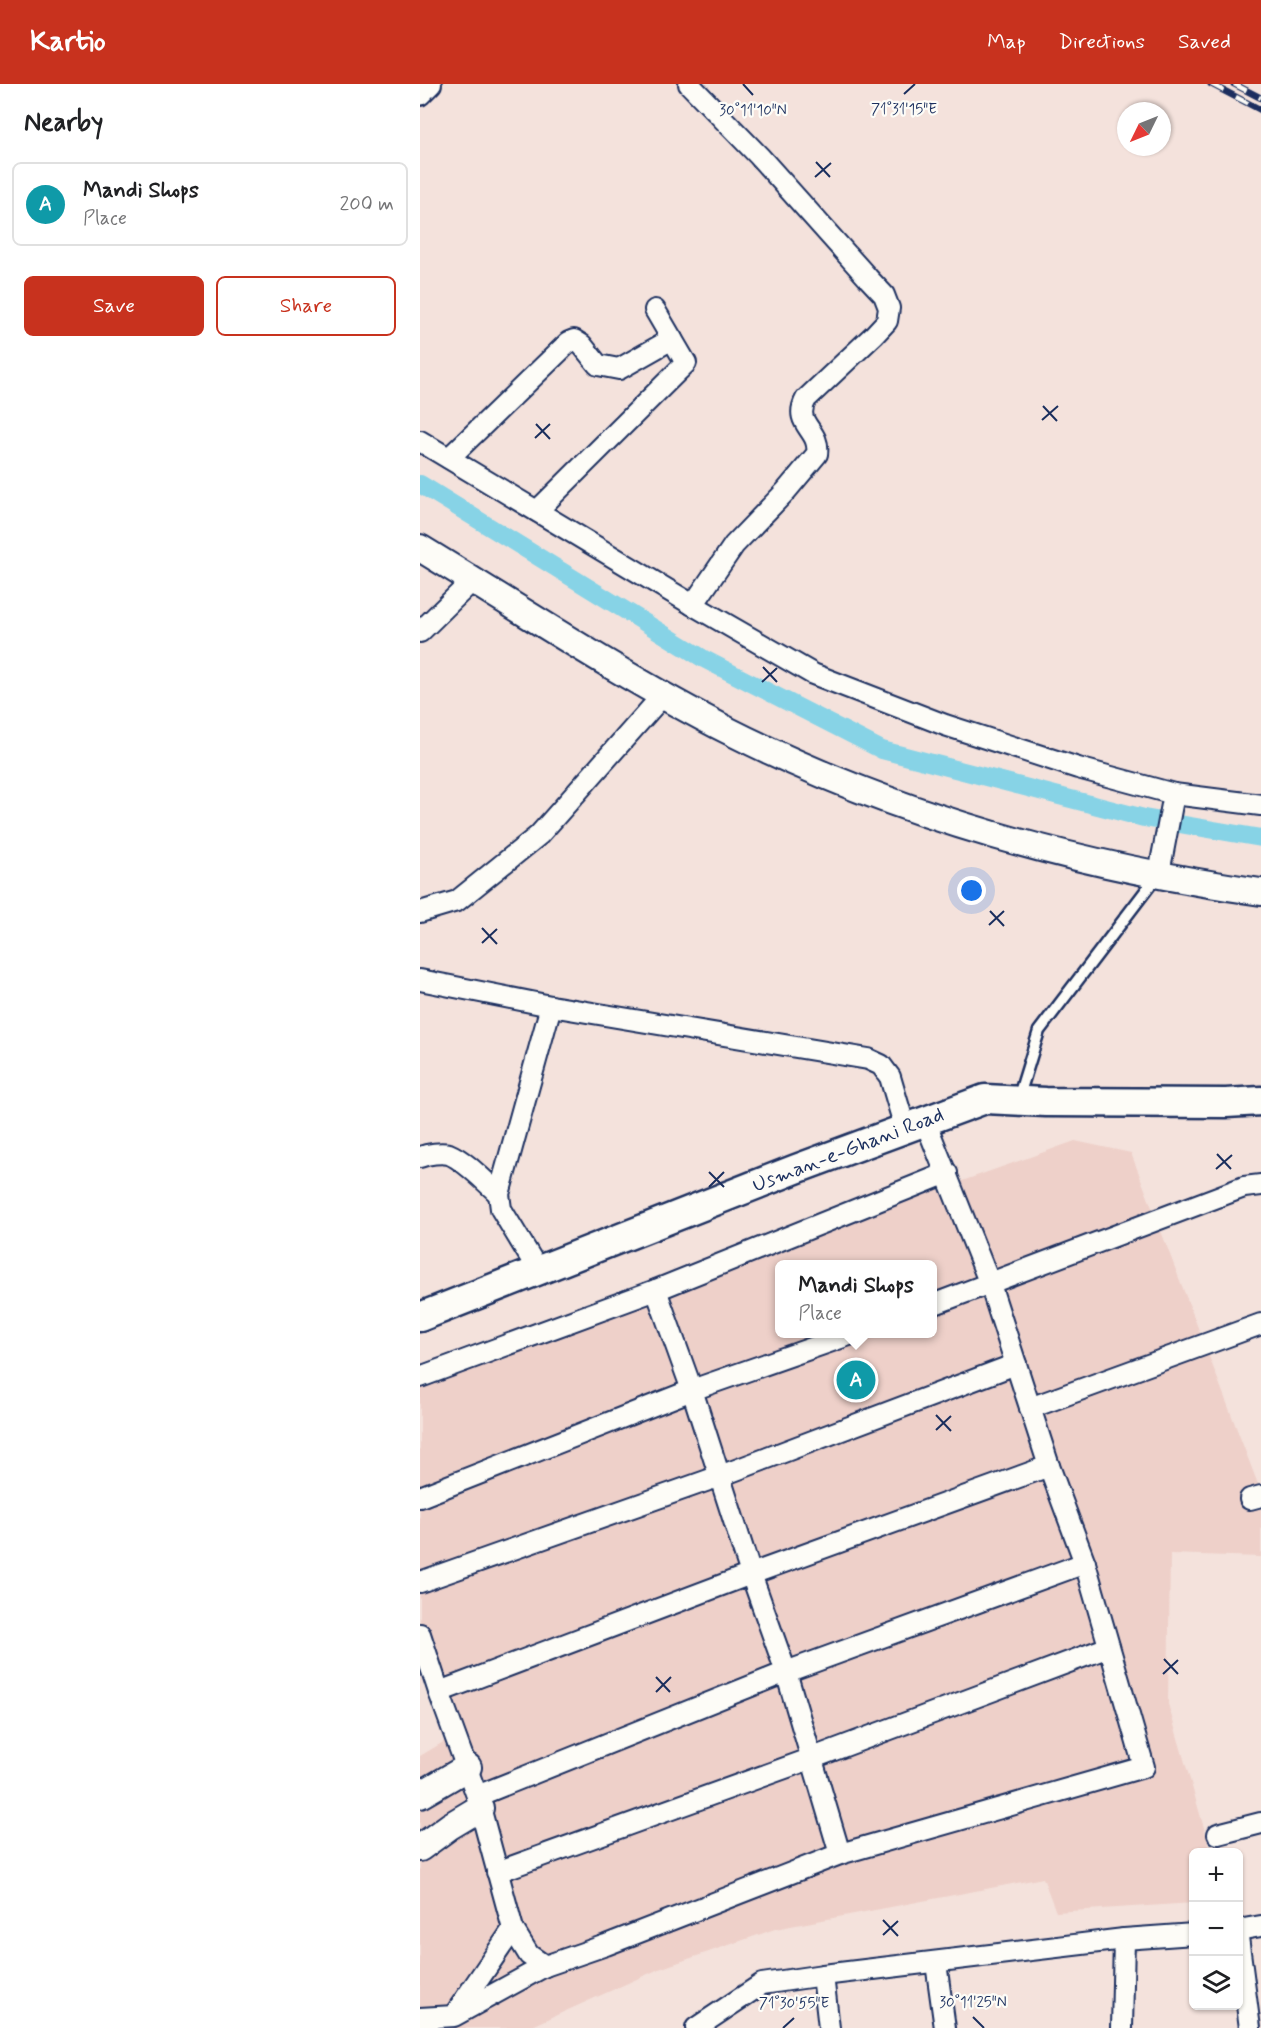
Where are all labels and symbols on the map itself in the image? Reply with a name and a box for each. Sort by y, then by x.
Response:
text: 71°31'15"E [871,100,937,120]
text: 30°11'10"N [719,101,787,121]
north arrow [1117,102,1171,156]
your location [957,876,986,905]
street label: Usman-e-Ghani Road [748,1101,948,1199]
pin: A [836,1358,876,1402]
text: 30°11'25"N [939,1993,1007,2013]
text: 71°30'55"E [759,1994,829,2014]

